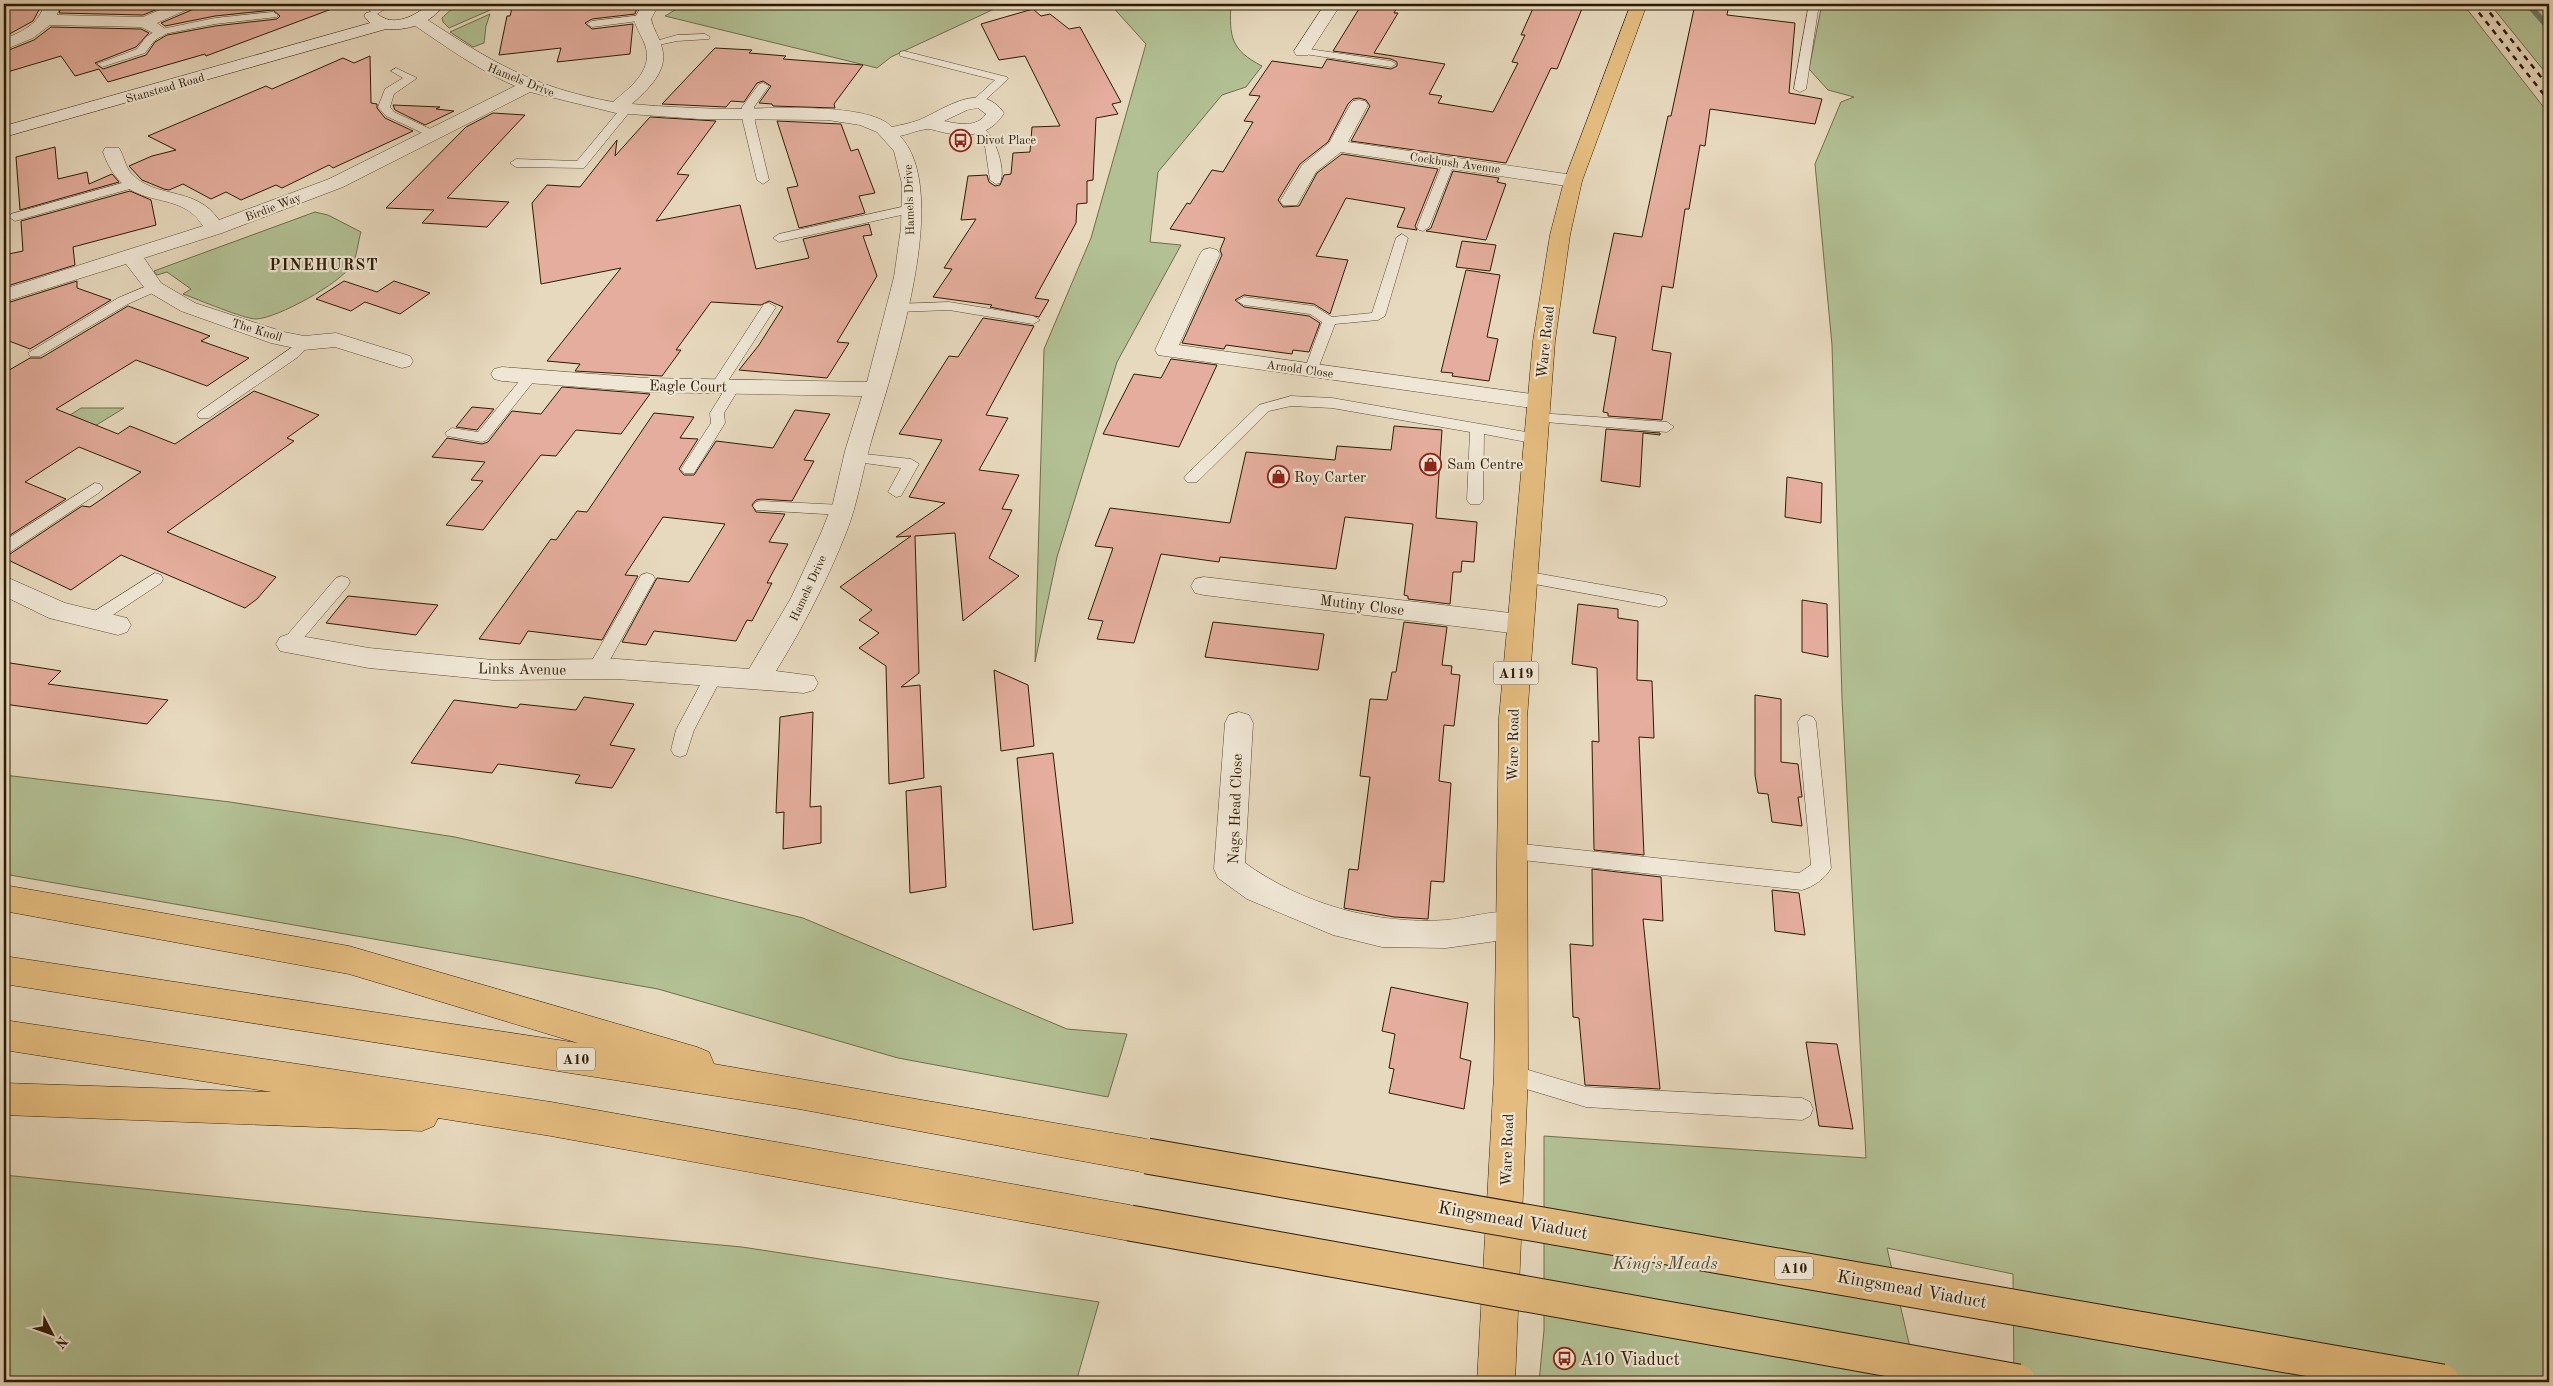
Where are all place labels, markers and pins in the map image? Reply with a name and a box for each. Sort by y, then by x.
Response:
bus stop icon: Divot Place [948,128,972,152]
place label: Divot Place [976,135,1036,147]
shop icon: Sam Centre [1419,452,1443,476]
place label: Sam Centre [1447,458,1523,473]
shop icon: Roy Carter [1266,465,1290,489]
place label: Roy Carter [1294,471,1366,486]
bus stop icon: A10 Viaduct [1552,1347,1576,1371]
place label: A10 Viaduct [1580,1351,1680,1369]

